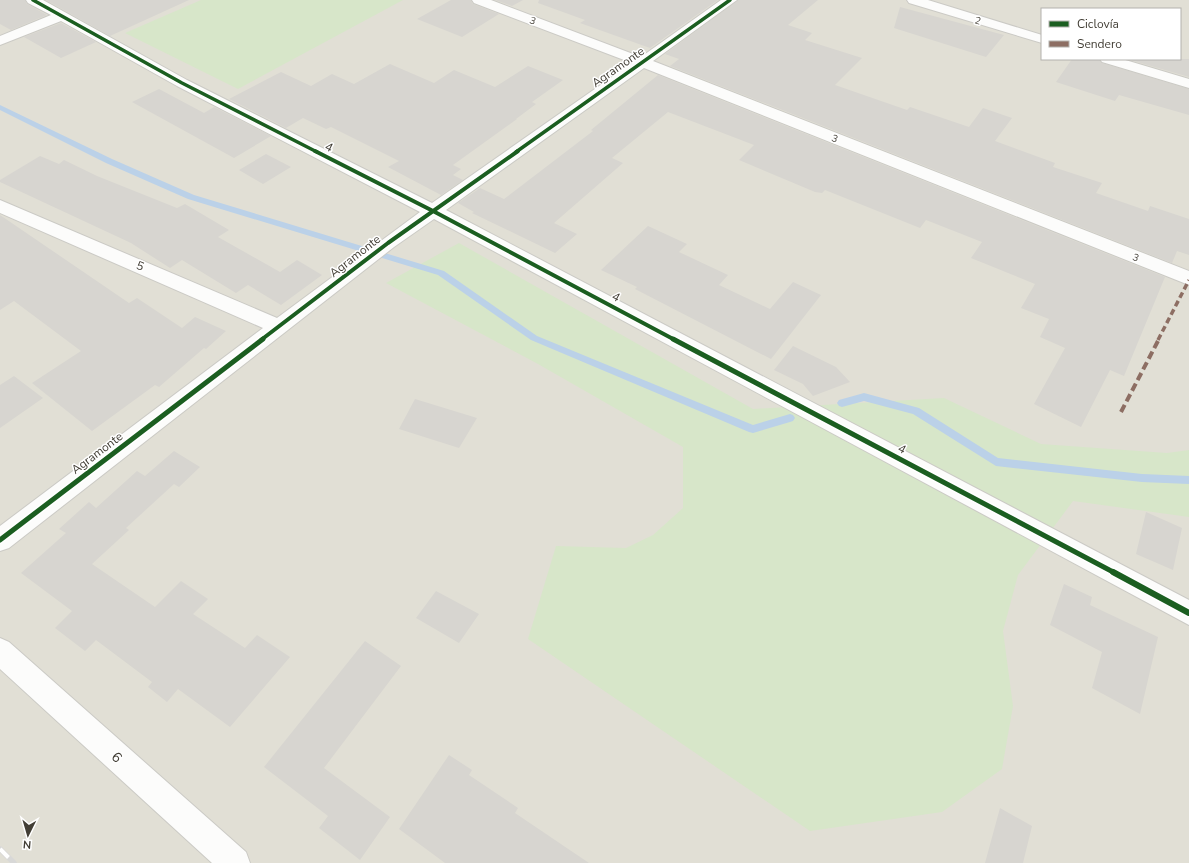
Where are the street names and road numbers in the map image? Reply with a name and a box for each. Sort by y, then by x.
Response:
street label: 3 [527,13,538,29]
street label: 2 [973,13,983,29]
street label: Agramonte [589,43,647,91]
street label: 3 [829,131,840,147]
street label: 4 [322,138,336,156]
street label: Agramonte [326,231,384,281]
street label: 3 [1130,250,1141,266]
street label: 5 [134,257,146,275]
street label: 4 [609,288,623,306]
street label: Agramonte [68,428,126,478]
street label: 4 [895,440,909,458]
street label: 6 [107,747,126,767]

